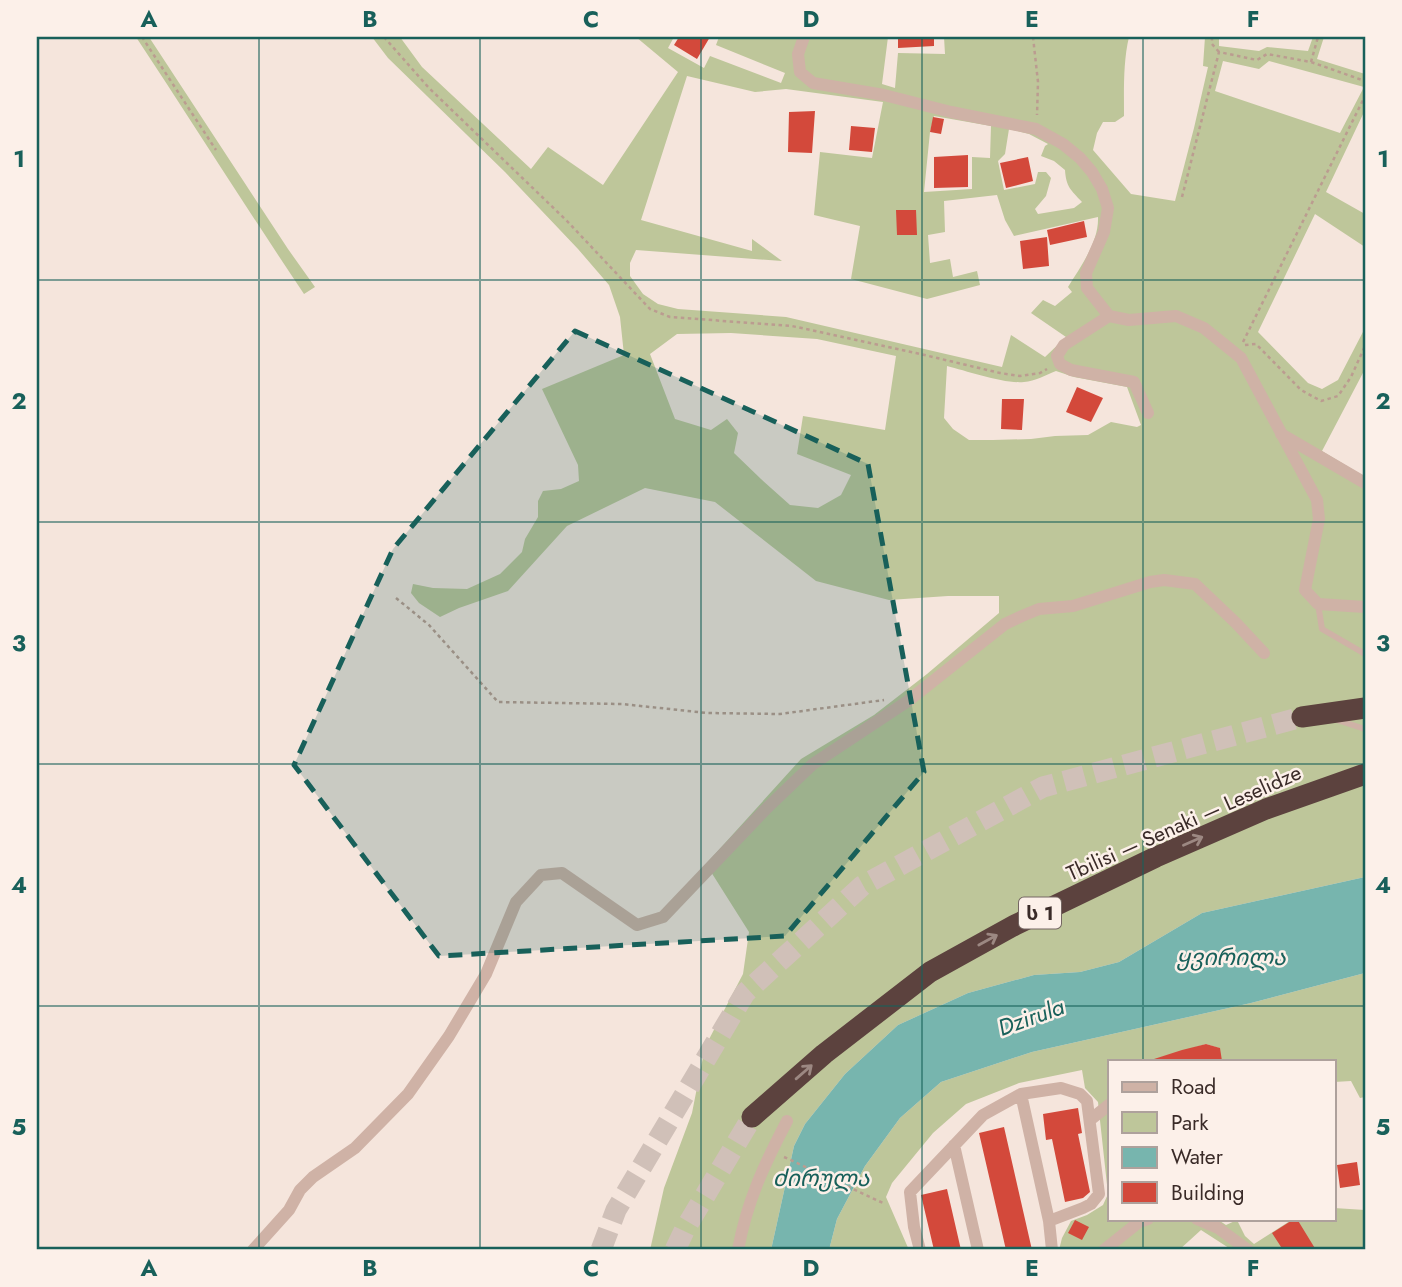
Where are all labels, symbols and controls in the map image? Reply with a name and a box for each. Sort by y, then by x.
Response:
text: A [140,2,158,36]
text: B [362,2,378,36]
text: C [583,2,599,36]
text: D [803,2,820,36]
text: E [1025,2,1039,36]
text: F [1247,2,1259,36]
text: 1 [13,142,25,176]
text: 1 [1377,142,1389,176]
text: 2 [11,384,27,418]
text: 2 [1375,384,1391,418]
text: 3 [12,626,26,660]
text: 3 [1376,626,1390,660]
street label: Tbilisi — Senaki — Leselidze [1062,758,1306,888]
one-way arrow [1181,834,1203,847]
text: 4 [11,868,27,902]
text: 4 [1375,868,1391,902]
road number: ს 1 [1019,897,1061,928]
one-way arrow [977,933,998,946]
water label: ყვირილა [1176,940,1286,974]
water label: Dzirula [993,989,1069,1045]
legend [1108,1060,1336,1220]
one-way arrow [794,1064,812,1080]
text: Road [1171,1072,1216,1102]
text: Park [1171,1108,1209,1138]
text: 5 [12,1110,26,1144]
text: 5 [1376,1110,1390,1144]
text: Water [1171,1142,1224,1172]
water label: ძირულა [773,1161,870,1195]
text: Building [1171,1178,1244,1208]
text: A [140,1251,158,1285]
text: B [362,1251,378,1285]
text: C [583,1251,599,1285]
text: D [803,1251,820,1285]
text: E [1025,1251,1039,1285]
text: F [1247,1251,1259,1285]

